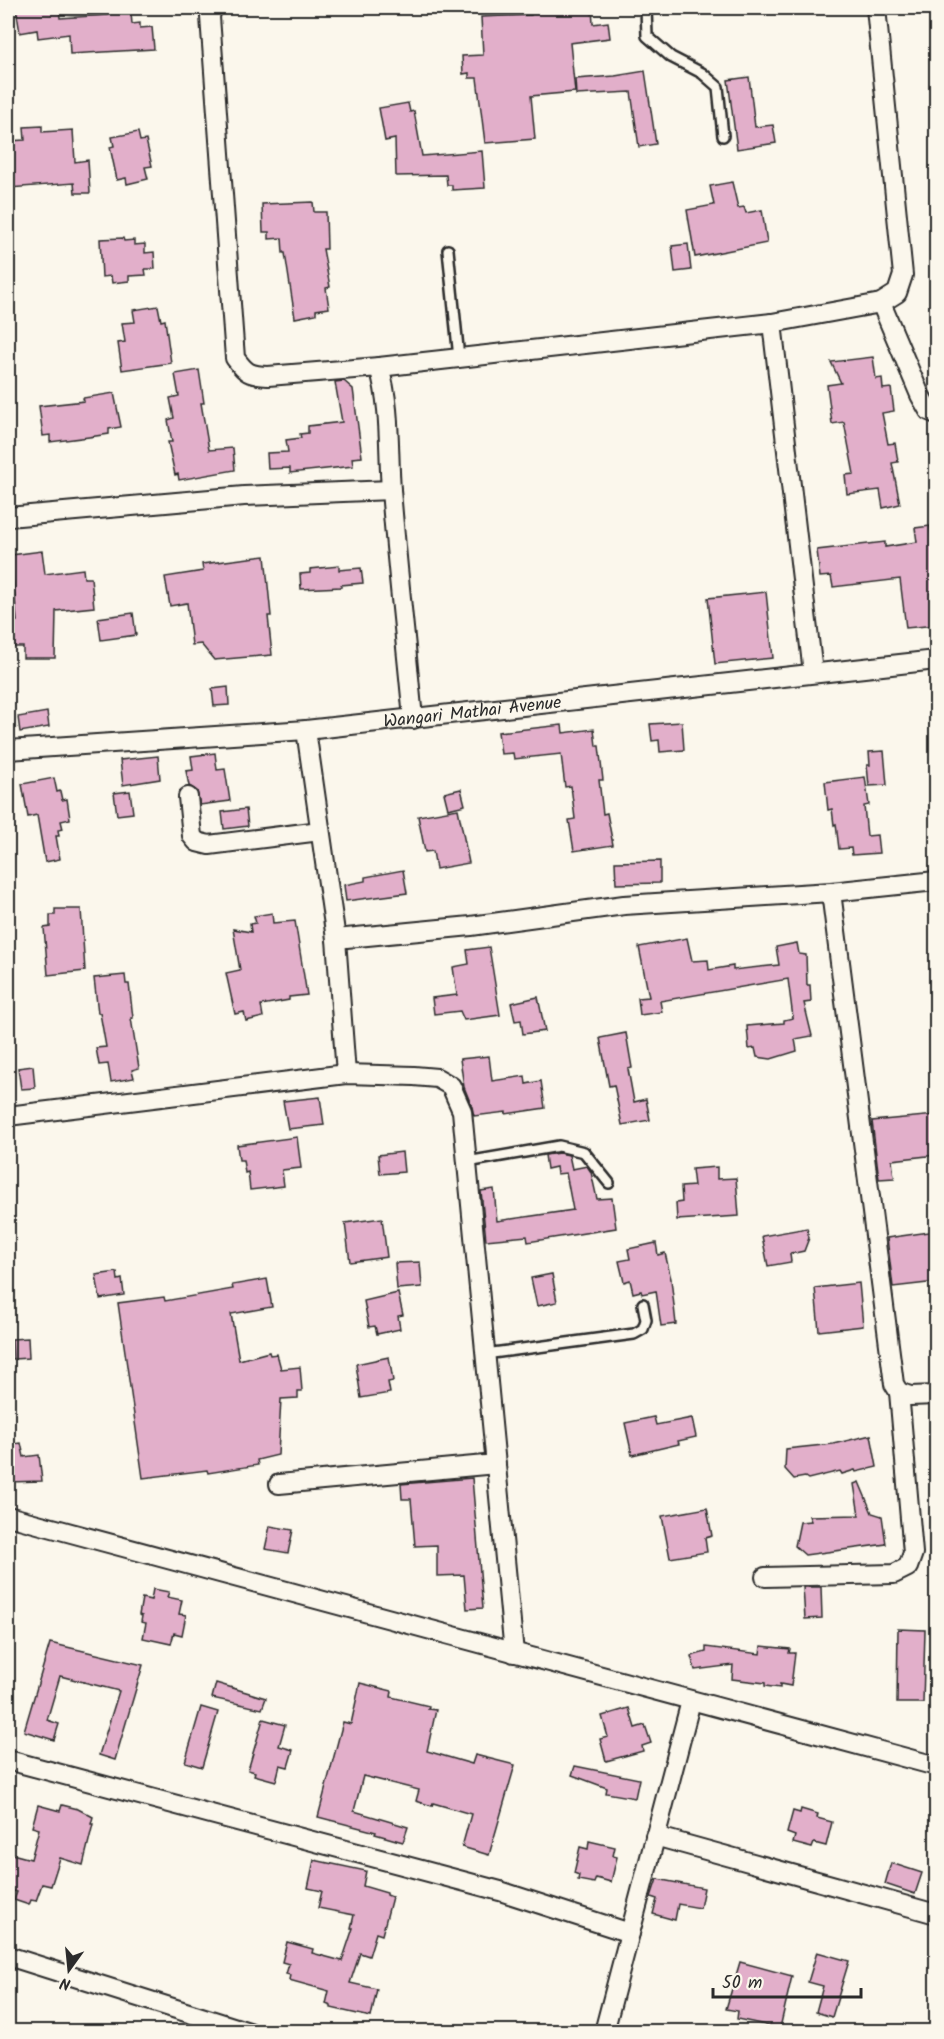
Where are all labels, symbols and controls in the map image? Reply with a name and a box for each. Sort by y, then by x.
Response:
street label: Wangari Mathai Avenue [382,689,563,737]
north arrow [39,1940,99,2000]
scale bar [713,1961,862,1999]
text: 50 m [722,1969,762,1998]
text: N [57,1970,74,1996]

